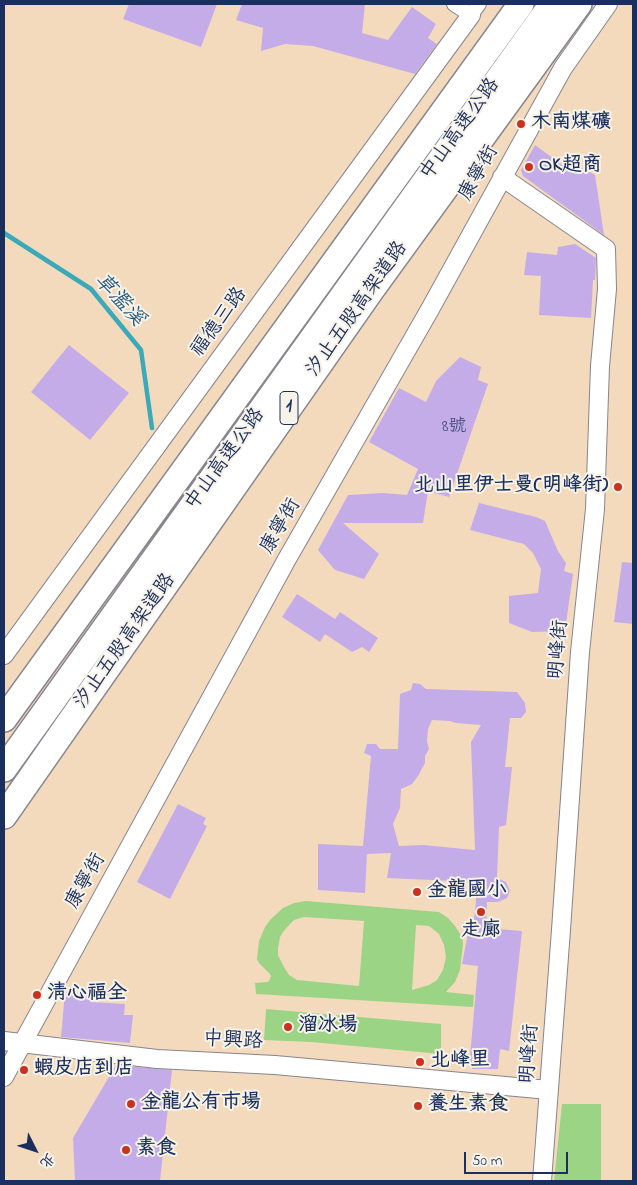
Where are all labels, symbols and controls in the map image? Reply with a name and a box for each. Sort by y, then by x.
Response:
street label: 中山高速公路 [416,74,506,186]
place label: 木南煤礦 [531,112,611,136]
marker: 木南煤礦 [515,118,527,130]
street label: 康寧街 [455,142,505,206]
place label: OK超商 [539,155,602,179]
marker: OK超商 [523,161,535,173]
street label: 汐止五股高架道路 [302,238,414,382]
water label: 草濫溪 [88,269,148,333]
street label: 福德三路 [187,284,253,362]
road number: 1 [280,392,298,424]
street label: 中山高速公路 [181,404,271,516]
house number: 8號 [442,417,466,439]
place label: 北山里伊士曼(明峰街) [414,475,608,499]
marker: 北山里伊士曼(明峰街) [612,481,624,493]
street label: 康寧街 [257,495,307,559]
street label: 汐止五股高架道路 [70,570,182,714]
street label: 明峰街 [545,619,575,681]
street label: 康寧街 [62,850,112,914]
place label: 金龍國小 [427,880,507,904]
marker: 金龍國小 [411,886,423,898]
marker: 走廊 [475,906,487,918]
place label: 走廊 [461,920,501,944]
place label: 清心福全 [47,983,127,1007]
marker: 清心福全 [31,989,43,1001]
place label: 溜冰場 [298,1015,358,1039]
marker: 溜冰場 [282,1021,294,1033]
street label: 明峰街 [517,1023,545,1085]
street label: 中興路 [202,1028,264,1056]
place label: 北峰里 [430,1050,490,1074]
marker: 北峰里 [414,1056,426,1068]
place label: 蝦皮店到店 [34,1058,134,1082]
marker: 蝦皮店到店 [18,1064,30,1076]
place label: 金龍公有市場 [141,1092,261,1116]
place label: 養生素食 [428,1094,508,1118]
marker: 金龍公有市場 [125,1098,137,1110]
marker: 養生素食 [412,1100,424,1112]
north arrow [10,1125,60,1175]
place label: 素食 [136,1138,176,1162]
scale bar [467,1142,571,1174]
marker: 素食 [120,1144,132,1156]
text: 北 [34,1148,59,1172]
text: 50 m [472,1150,502,1172]

